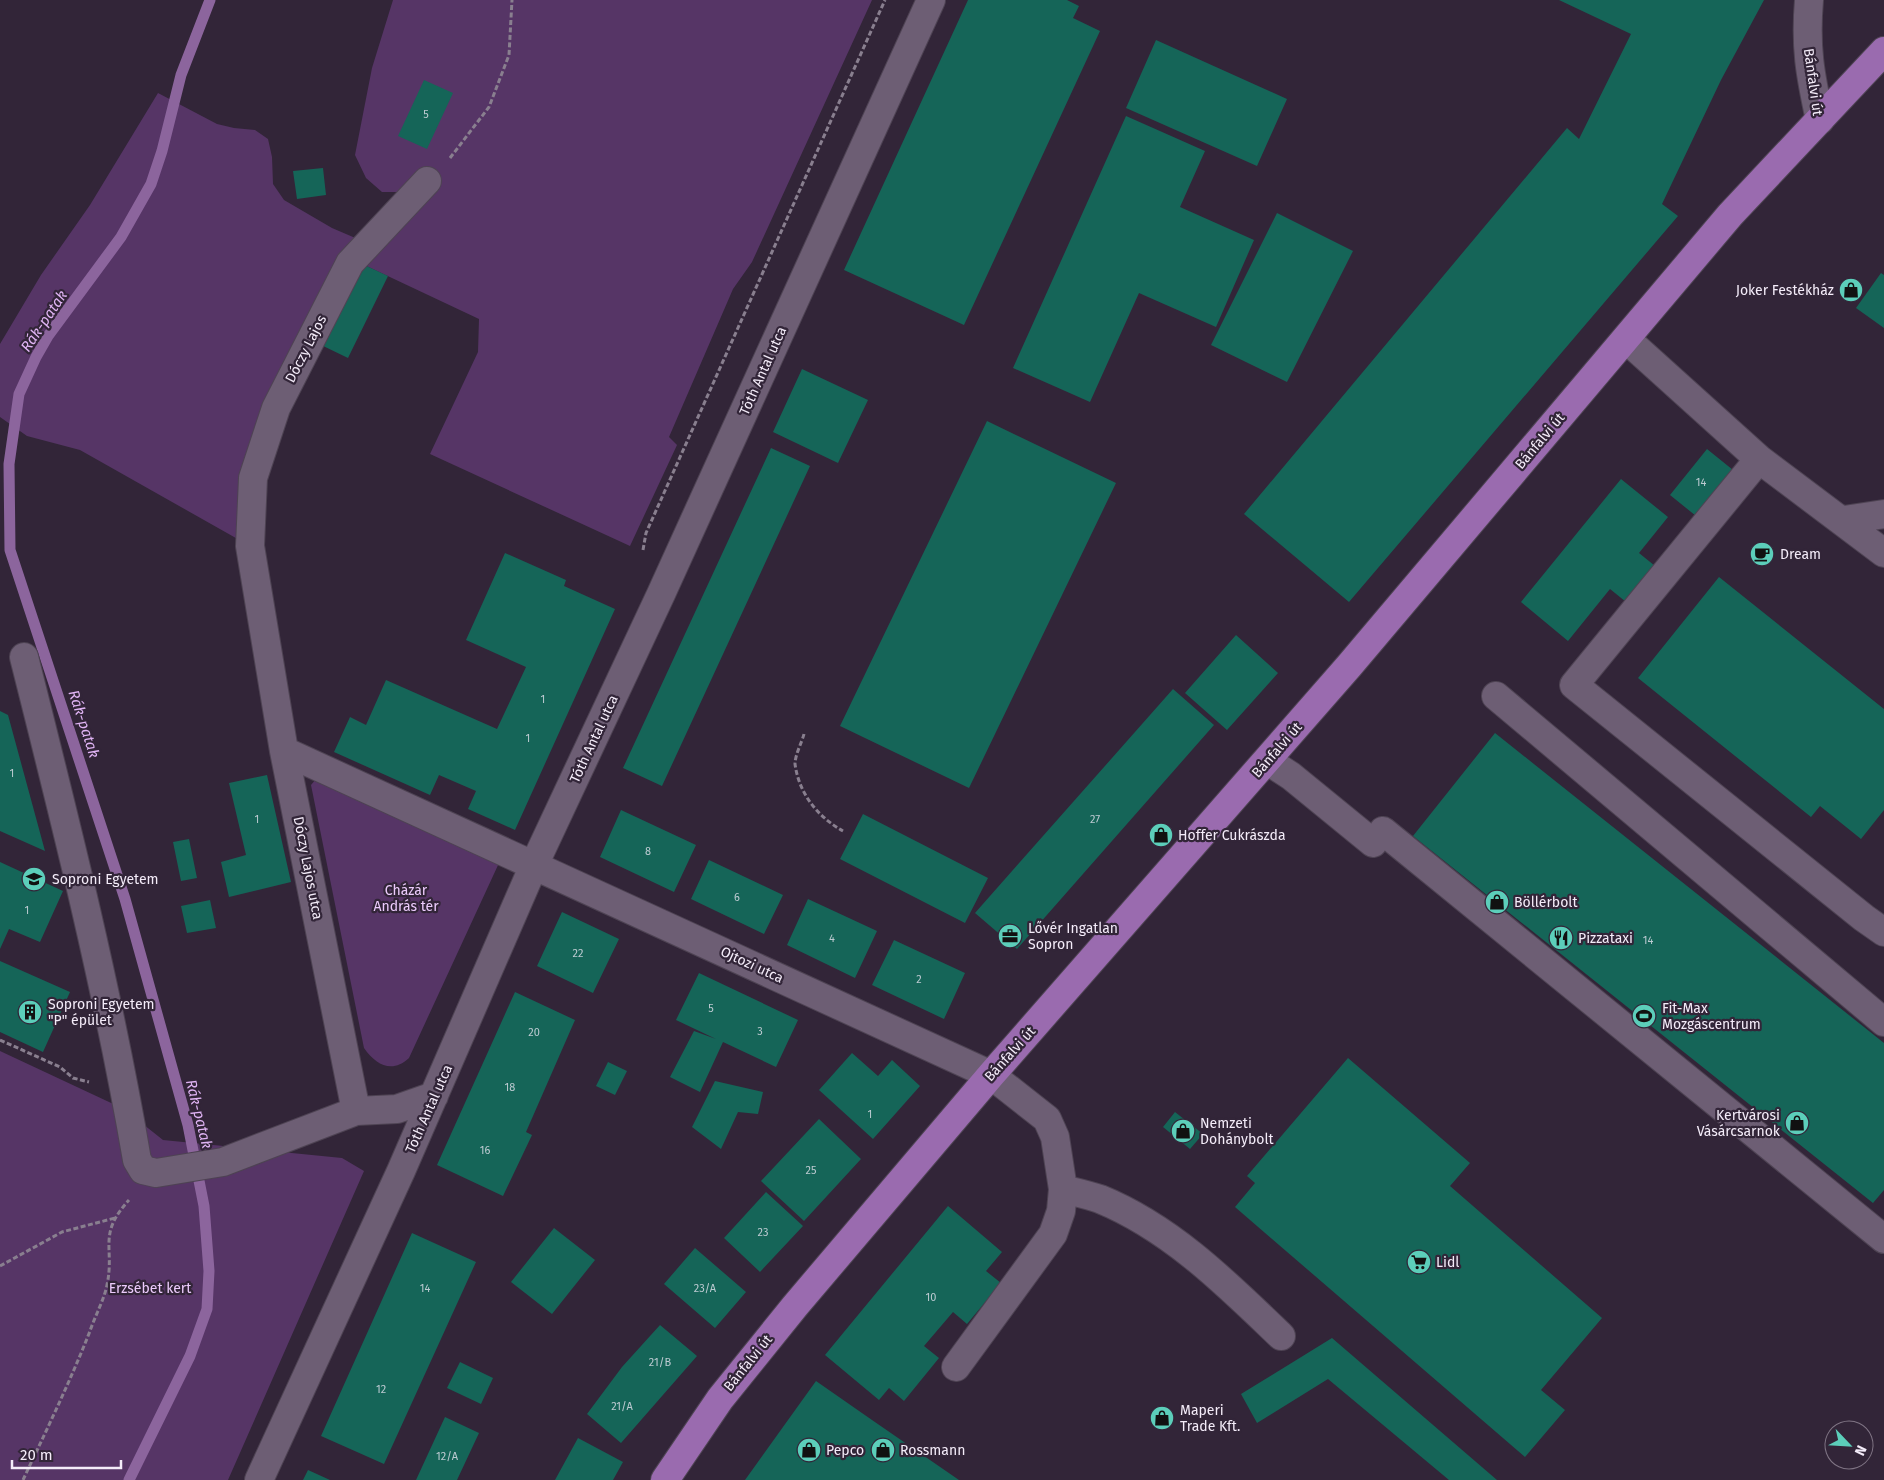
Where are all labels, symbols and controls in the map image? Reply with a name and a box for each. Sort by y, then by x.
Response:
street label: Bánfalvi út [1800,47,1826,118]
house number: 5 [423,108,429,121]
shop icon: Joker Festékház [1838,277,1864,303]
place label: Joker Festékház [1736,282,1834,299]
water label: Rák-patak [17,287,71,355]
street label: Dóczy Lajos [282,312,330,386]
street label: Tóth Antal utca [736,324,790,418]
street label: Bánfalvi út [1512,409,1569,472]
house number: 14 [1696,476,1706,489]
cafe icon: Dream [1749,541,1775,567]
place label: Dream [1780,546,1821,563]
water label: Rák-patak [65,688,103,760]
street label: Tóth Antal utca [566,692,622,786]
house number: 1 [541,693,545,706]
street label: Bánfalvi út [1248,718,1306,781]
house number: 1 [526,732,530,745]
house number: 1 [10,767,14,780]
house number: 1 [255,813,259,826]
house number: 27 [1090,813,1100,826]
street label: Dóczy Lajos utca [290,815,326,921]
shop icon: Hoffer Cukrászda [1148,822,1174,848]
place label: Hoffer Cukrászda [1178,827,1286,844]
house number: 8 [645,845,651,858]
school or university icon: Soproni Egyetem [21,866,47,892]
place label: Soproni Egyetem [52,871,159,888]
park label: Cházár András tér [373,882,439,915]
shop icon: Böllérbolt [1484,889,1510,915]
house number: 6 [734,891,740,904]
place label: Böllérbolt [1514,894,1578,911]
house number: 1 [25,904,29,917]
place label: Lővér Ingatlan Sopron [1028,920,1118,953]
office icon: Lővér Ingatlan Sopron [997,923,1023,949]
restaurant icon: Pizzataxi [1548,925,1574,951]
place label: Pizzataxi [1578,930,1633,947]
house number: 4 [829,932,835,945]
house number: 14 [1643,934,1653,947]
street label: Ojtozi utca [718,943,786,987]
house number: 22 [573,947,583,960]
house number: 2 [916,973,922,986]
place label: Soproni Egyetem "P" épület [48,996,155,1029]
building icon: Soproni Egyetem "P" épület [17,999,43,1025]
place label: Fit-Max Mozgáscentrum [1662,1000,1761,1033]
house number: 5 [708,1002,714,1015]
sports icon: Fit-Max Mozgáscentrum [1631,1003,1657,1029]
street label: Bánfalvi út [981,1022,1040,1085]
house number: 3 [757,1025,763,1038]
house number: 20 [528,1026,540,1039]
street label: Tóth Antal utca [402,1062,456,1156]
water label: Rák-patak [182,1078,216,1150]
house number: 18 [505,1081,515,1094]
place label: Kertvárosi Vásárcsarnok [1697,1107,1781,1140]
house number: 1 [868,1108,872,1121]
shop icon: Kertvárosi Vásárcsarnok [1784,1110,1810,1136]
place label: Nemzeti Dohánybolt [1200,1115,1275,1148]
shop icon: Nemzeti Dohánybolt [1170,1118,1196,1144]
house number: 16 [480,1144,490,1157]
house number: 25 [806,1164,817,1177]
house number: 23 [758,1226,768,1239]
supermarket icon: Lidl [1406,1249,1432,1275]
place label: Lidl [1436,1254,1459,1271]
park label: Erzsébet kert [109,1280,192,1297]
house number: 14 [420,1282,430,1295]
house number: 23/A [694,1282,717,1295]
house number: 10 [926,1291,936,1304]
street label: Bánfalvi út [720,1331,777,1395]
house number: 21/B [649,1356,671,1369]
house number: 12 [376,1383,386,1396]
house number: 21/A [611,1400,634,1413]
place label: Maperi Trade Kft. [1180,1402,1240,1435]
shop icon: Maperi Trade Kft. [1149,1405,1175,1431]
north arrow [1824,1420,1874,1470]
shop icon: Pepco [796,1437,822,1463]
shop icon: Rossmann [870,1437,896,1463]
scale bar [12,1438,121,1470]
place label: Pepco [826,1442,864,1459]
place label: Rossmann [900,1442,965,1459]
text: N [1851,1442,1870,1458]
text: 20 m [20,1446,53,1464]
house number: 12/A [436,1450,459,1463]

